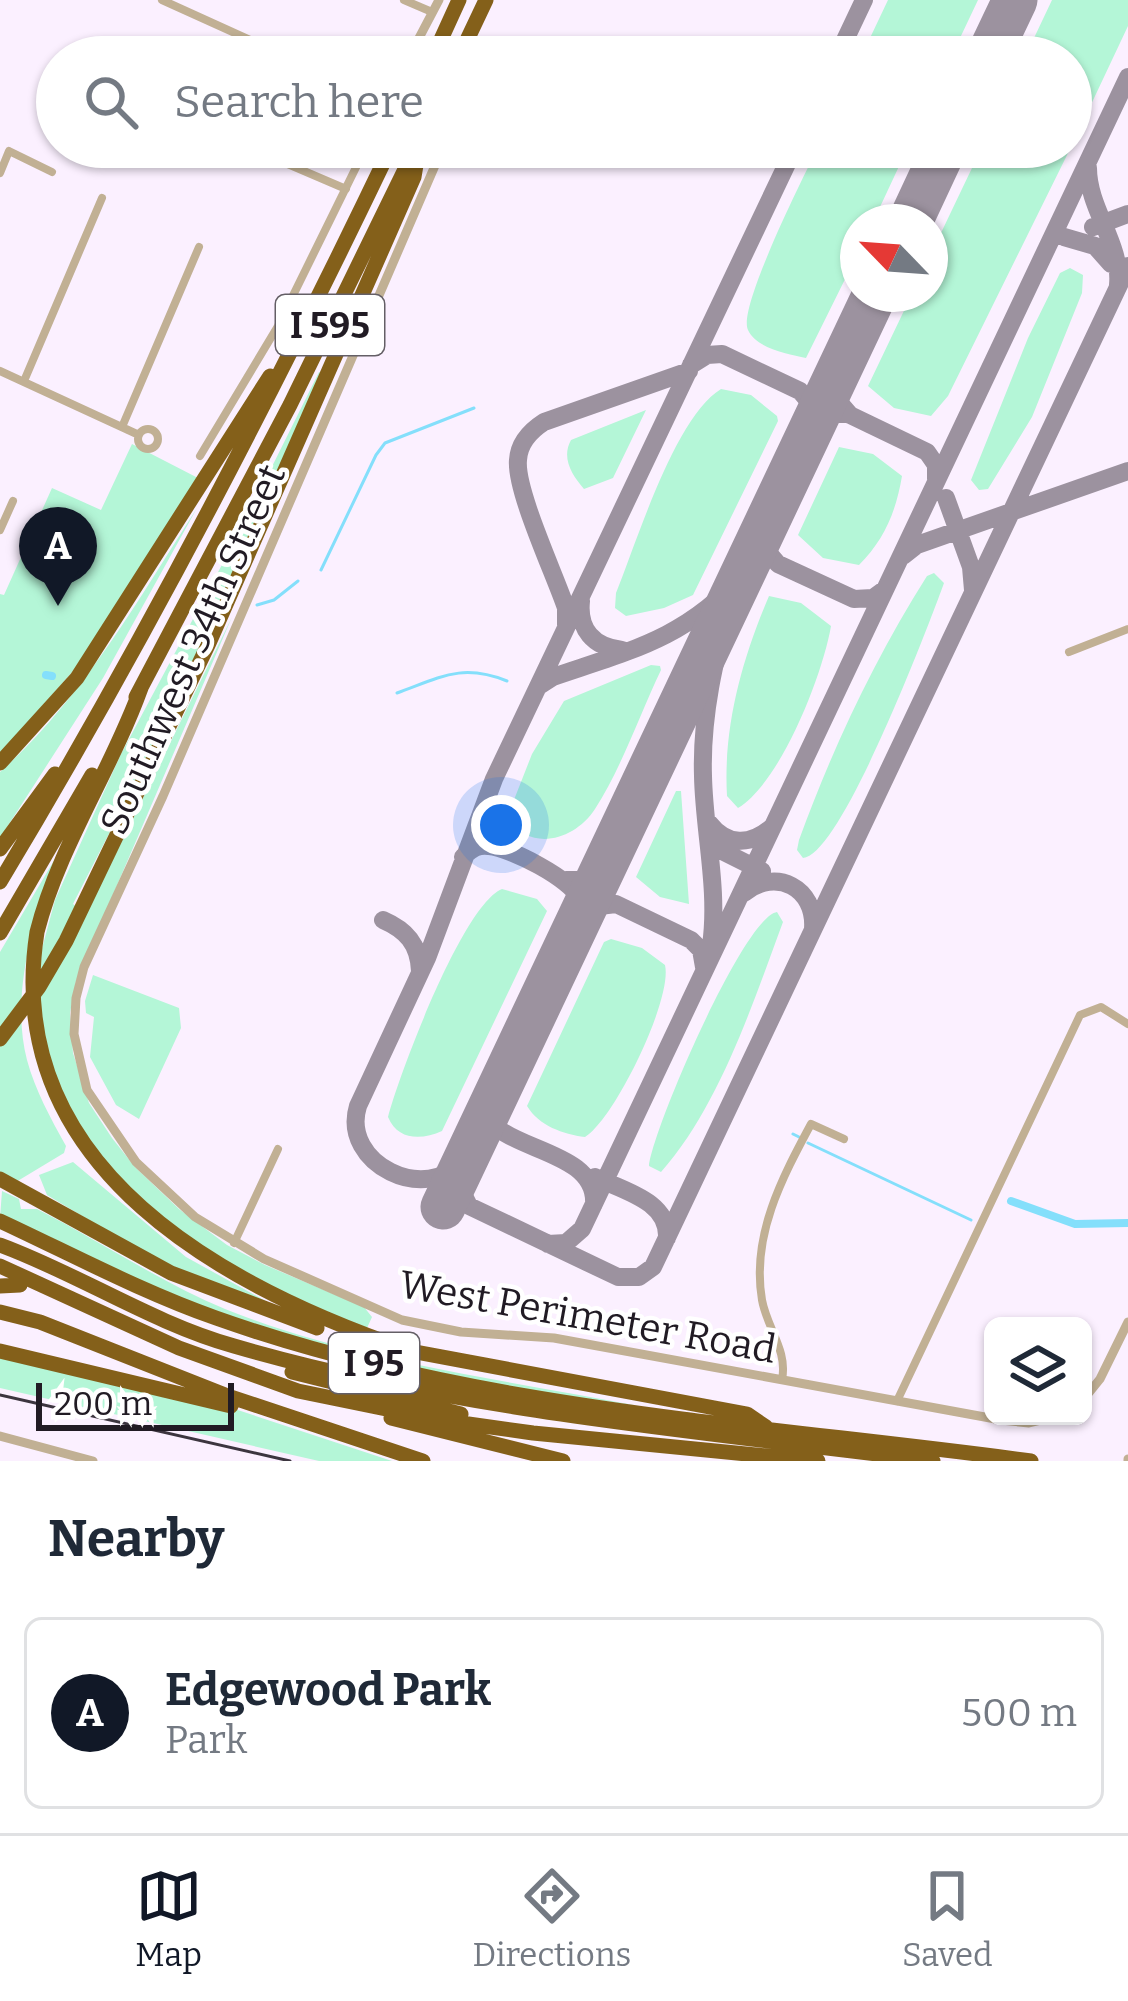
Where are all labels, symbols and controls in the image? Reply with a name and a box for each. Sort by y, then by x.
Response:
search box [36,36,1092,168]
icon: search [78,69,144,135]
text: Search here [174,75,424,129]
north arrow [840,204,948,312]
road number: I 595 [276,295,384,355]
street label: Southwest 34th Street [91,457,295,841]
pin: A [19,507,97,606]
your location [471,795,531,855]
street label: West Perimeter Road [396,1261,780,1373]
map controls [984,1317,1092,1425]
button: layers [984,1317,1092,1425]
road number: I 95 [329,1333,419,1393]
scale bar [36,1377,234,1430]
text: 200 m [54,1384,152,1424]
text: Nearby [48,1508,224,1570]
text: Edgewood Park [165,1663,491,1717]
text: A [76,1690,104,1736]
text: 500 m [961,1690,1077,1736]
text: Park [165,1717,247,1763]
tab: Map [135,1863,202,1975]
tab: Directions [473,1863,631,1975]
tab: Saved [902,1863,993,1975]

